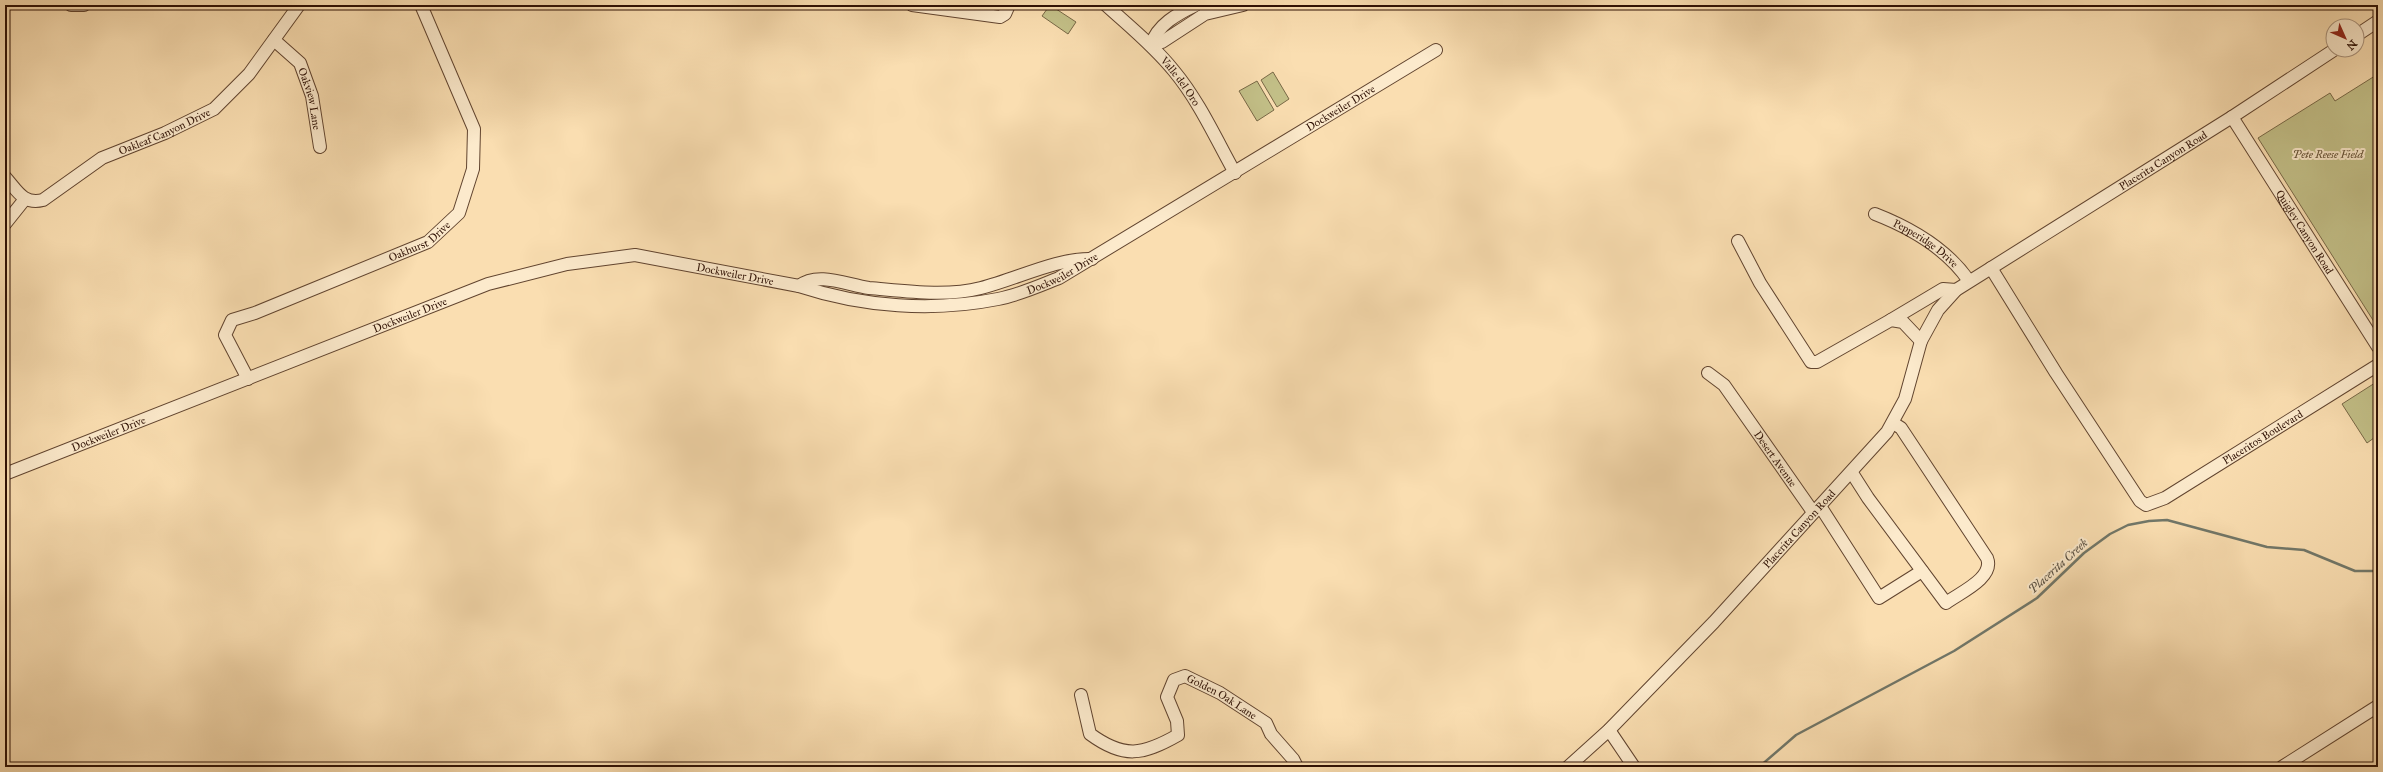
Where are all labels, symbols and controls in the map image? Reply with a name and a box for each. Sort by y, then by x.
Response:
north arrow [2325,18,2365,58]
text: N [2343,37,2360,53]
street label: Valle del Oro [1157,53,1203,109]
street label: Oakview Lane [295,66,323,131]
street label: Dockweiler Drive [1304,82,1378,134]
street label: Oakleaf Canyon Drive [117,106,213,158]
street label: Placerita Canyon Road [2117,128,2210,193]
park label: Pete Reese Field [2293,148,2364,161]
street label: Quigley Canyon Road [2273,188,2336,277]
street label: Pepperidge Drive [1891,217,1961,271]
street label: Oakhurst Drive [387,218,453,265]
street label: Dockweiler Drive [1025,250,1101,297]
street label: Dockweiler Drive [695,261,775,288]
street label: Dockweiler Drive [371,295,449,336]
street label: Placeritos Boulevard [2220,407,2306,467]
street label: Dockweiler Drive [70,413,148,454]
street label: Desert Avenue [1751,428,1800,490]
street label: Placerita Canyon Road [1760,487,1839,571]
water label: Placerita Creek [2026,535,2091,596]
street label: Golden Oak Lane [1185,672,1260,722]

